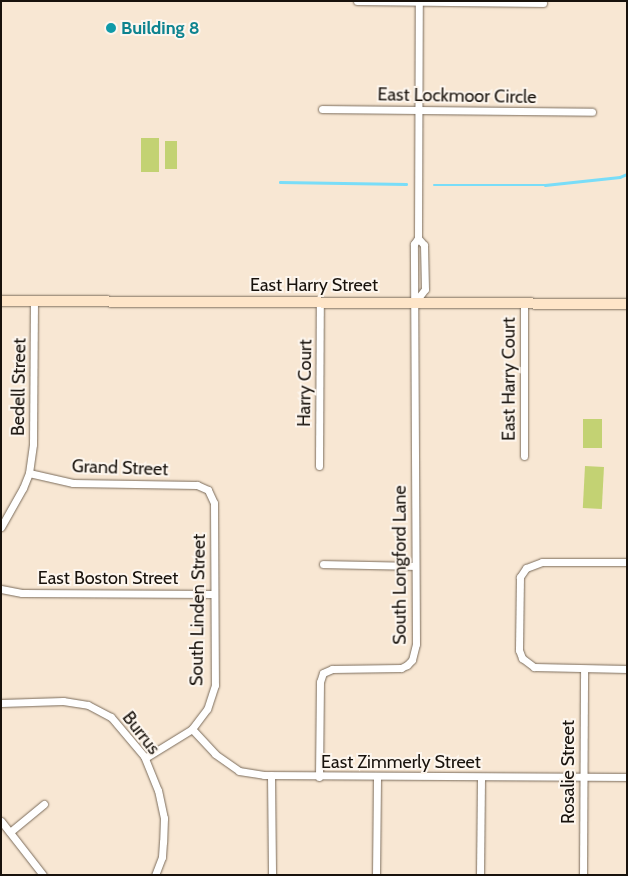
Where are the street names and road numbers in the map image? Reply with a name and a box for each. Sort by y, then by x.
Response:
street label: East Lockmoor Circle [377,84,537,108]
street label: East Harry Street [250,274,378,296]
street label: East Harry Court [498,317,520,441]
street label: Bedell Street [7,338,31,436]
street label: Harry Court [293,339,317,427]
street label: Grand Street [71,456,169,480]
street label: South Longford Lane [389,485,411,645]
street label: South Linden Street [186,534,210,686]
street label: East Boston Street [38,567,178,589]
street label: Burrus [118,707,164,759]
street label: Rosalie Street [557,720,579,824]
street label: East Zimmerly Street [321,751,481,773]

